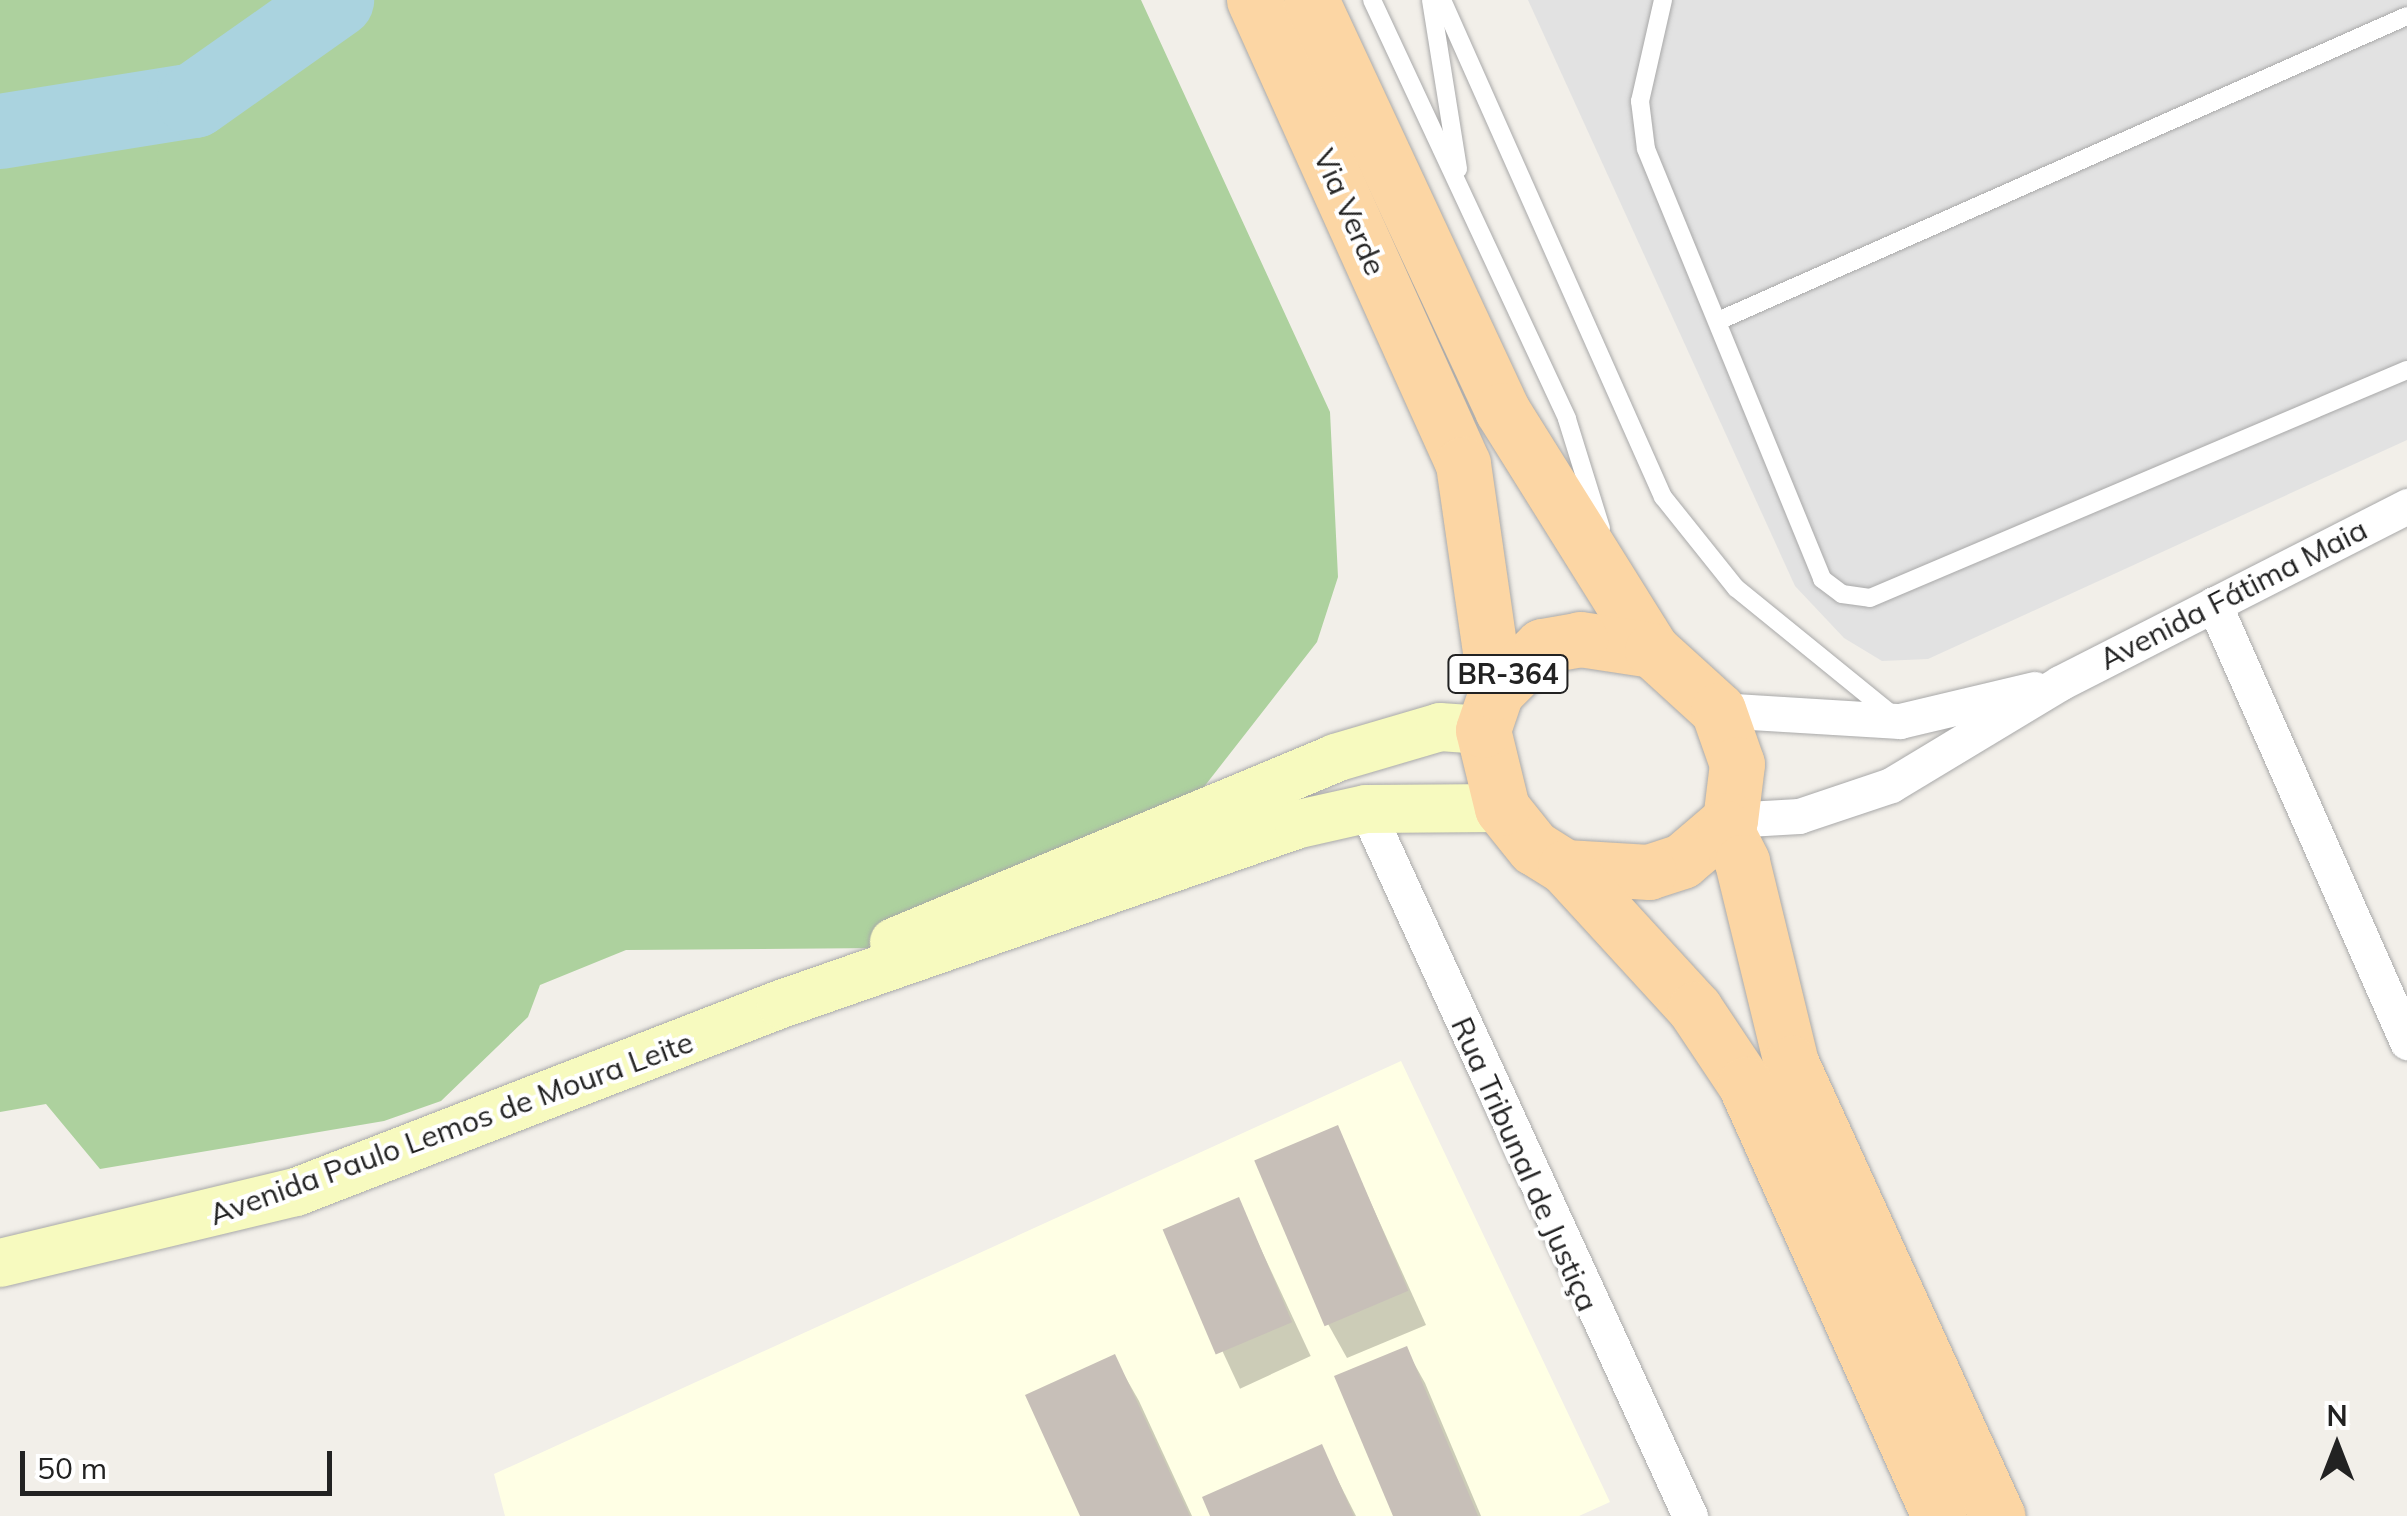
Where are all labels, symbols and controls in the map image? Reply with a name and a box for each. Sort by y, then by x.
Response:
street label: Via Verde [1306,143,1394,281]
street label: Avenida Fátima Maia [2093,511,2373,677]
road number: BR-364 [1446,651,1570,697]
street label: Rua Tribunal de Justiça [1444,1011,1606,1317]
street label: Avenida Paulo Lemos de Moura Leite [204,1024,698,1232]
north arrow [2287,1396,2387,1496]
text: N [2326,1398,2348,1433]
scale bar [25,1431,338,1493]
text: 50 m [37,1449,107,1487]

